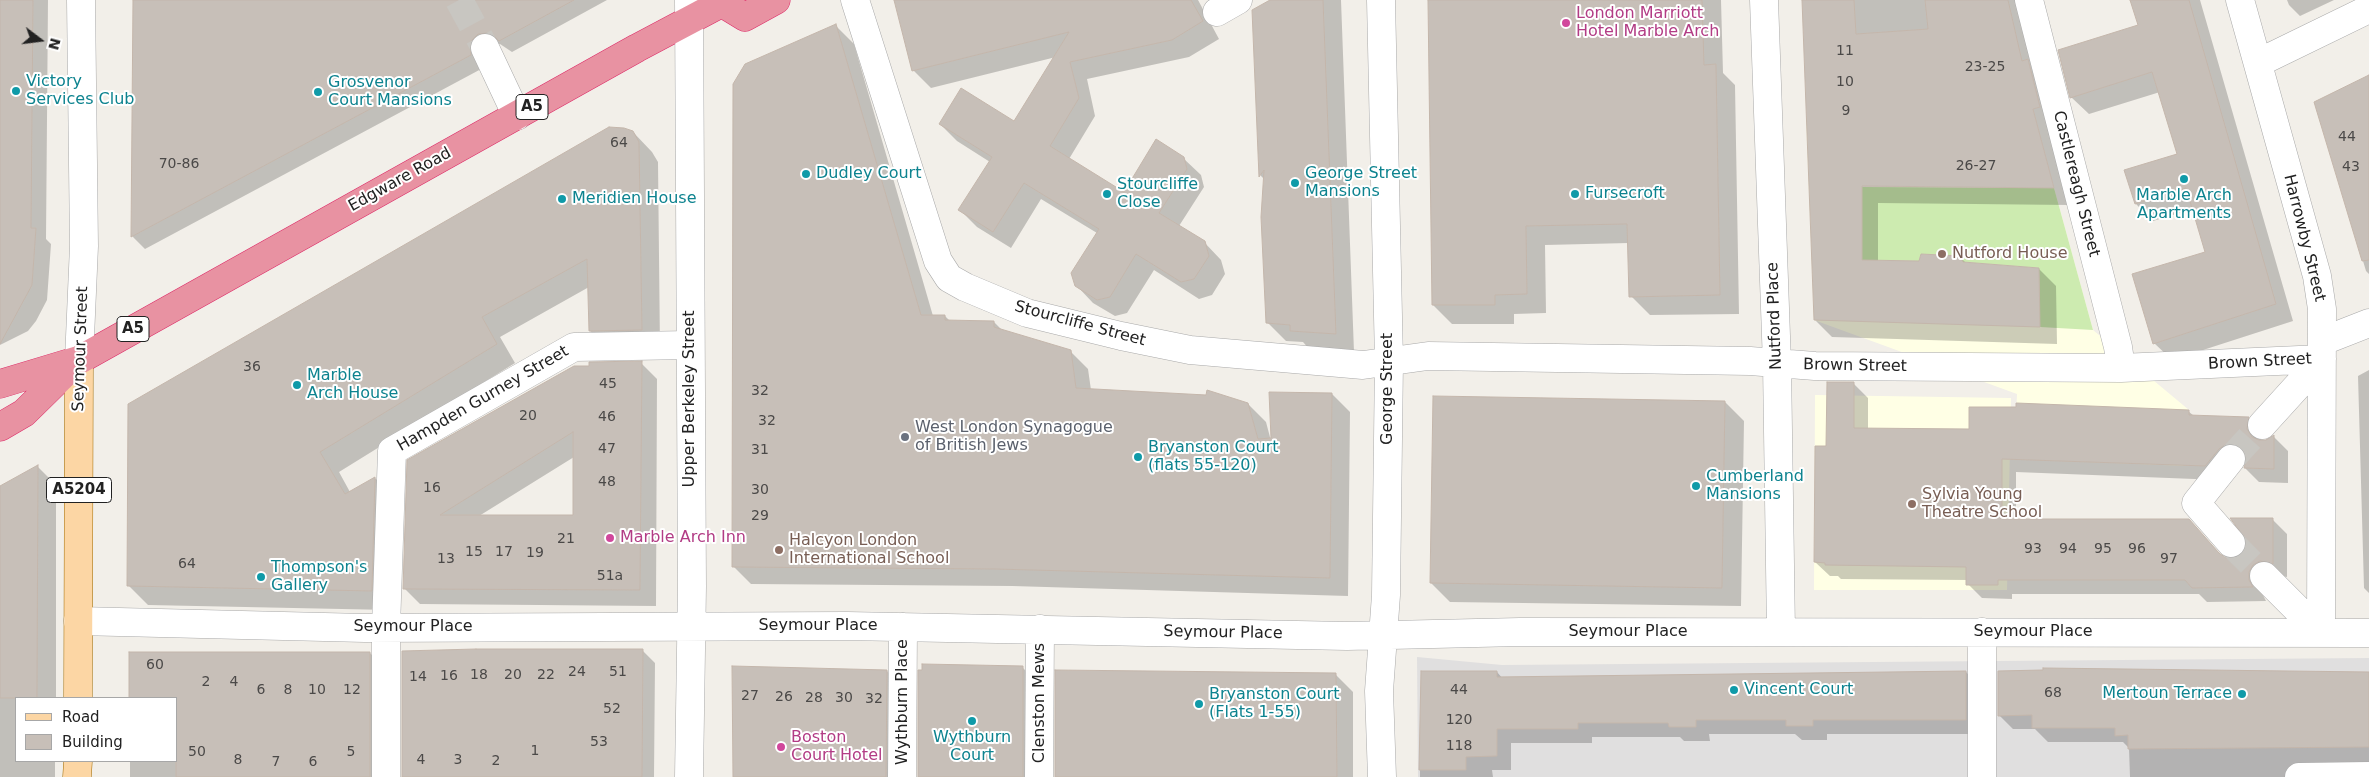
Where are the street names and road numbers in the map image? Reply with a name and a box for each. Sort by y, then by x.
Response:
road number: A5 [516,94,548,120]
street label: Castlereagh Street [2049,109,2103,259]
street label: Edgware Road [345,144,455,216]
street label: Harrowby Street [2279,172,2329,304]
street label: Nutford Place [1764,262,1786,370]
street label: Seymour Street [69,286,93,412]
street label: Stourcliffe Street [1012,297,1148,351]
street label: Upper Berkeley Street [680,311,700,487]
road number: A5 [117,316,149,342]
street label: George Street [1378,333,1398,445]
street label: Hampden Gurney Street [394,342,572,456]
street label: Brown Street [2208,350,2312,374]
street label: Brown Street [1803,355,1907,377]
road number: A5204 [46,478,112,502]
street label: Seymour Place [758,616,878,636]
street label: Seymour Place [353,617,473,637]
street label: Seymour Place [1163,622,1283,644]
street label: Seymour Place [1568,622,1688,642]
street label: Seymour Place [1973,622,2093,642]
street label: Wythburn Place [893,639,913,765]
street label: Clenston Mews [1030,643,1050,763]

